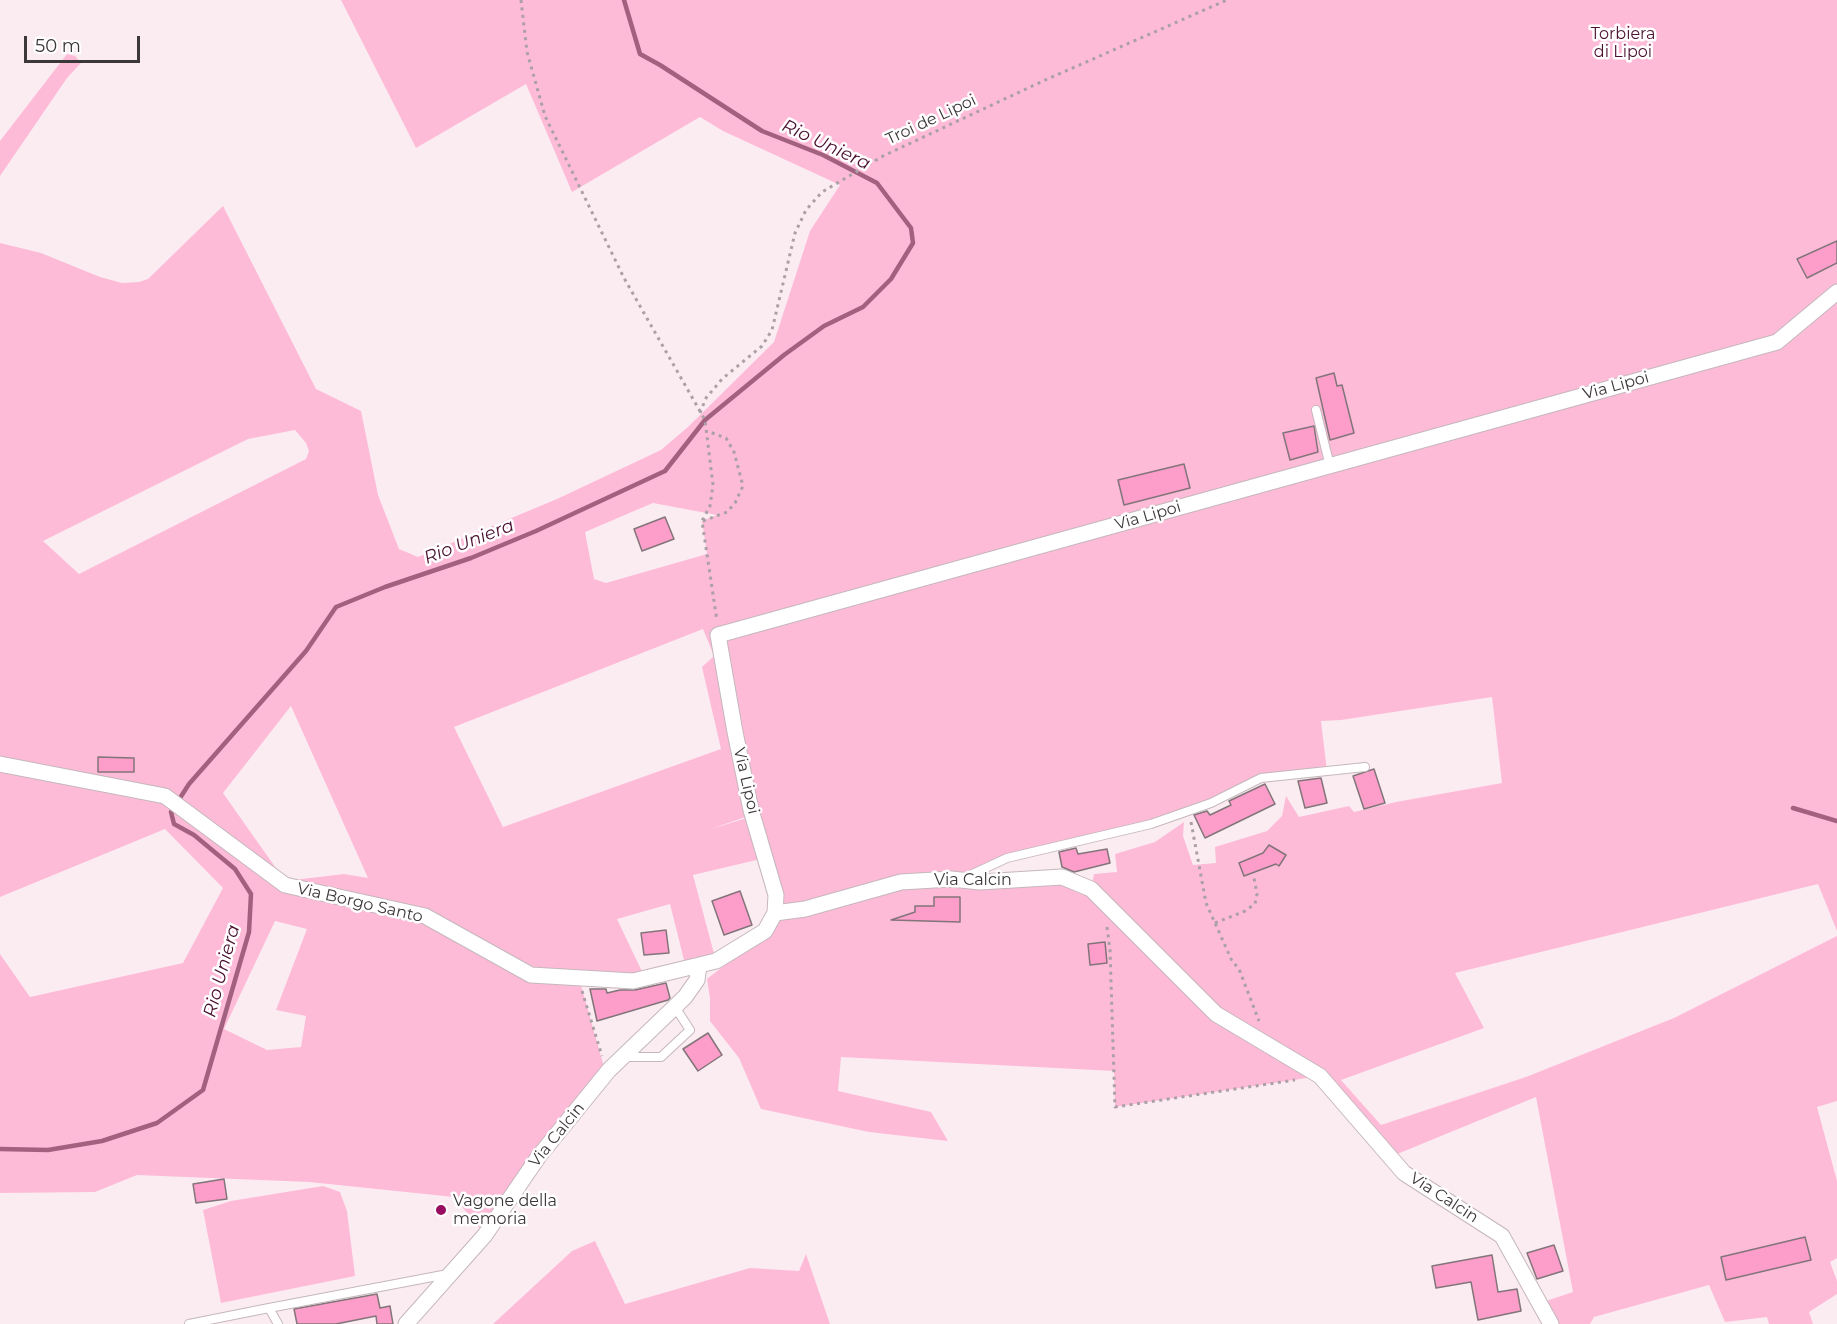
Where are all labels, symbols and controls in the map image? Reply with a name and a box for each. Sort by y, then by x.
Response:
scale bar [27,24,142,62]
park label: Torbiera di Lipoi [1591,24,1655,62]
text: 50 m [35,35,81,57]
street label: Troi de Lipoi [883,91,979,149]
water label: Rio Uniera [778,115,874,175]
street label: Via Lipoi [1581,368,1651,404]
street label: Via Lipoi [1113,497,1183,535]
water label: Rio Uniera [421,515,517,569]
street label: Via Lipoi [729,746,763,816]
street label: Via Calcin [934,870,1012,890]
street label: Via Borgo Santo [295,879,425,927]
water label: Rio Uniera [199,922,245,1020]
street label: Via Calcin [525,1099,589,1171]
street label: Via Calcin [1406,1169,1482,1227]
place label: Vagone della memoria [453,1191,557,1229]
marker: Vagone della memoria [434,1203,448,1217]

